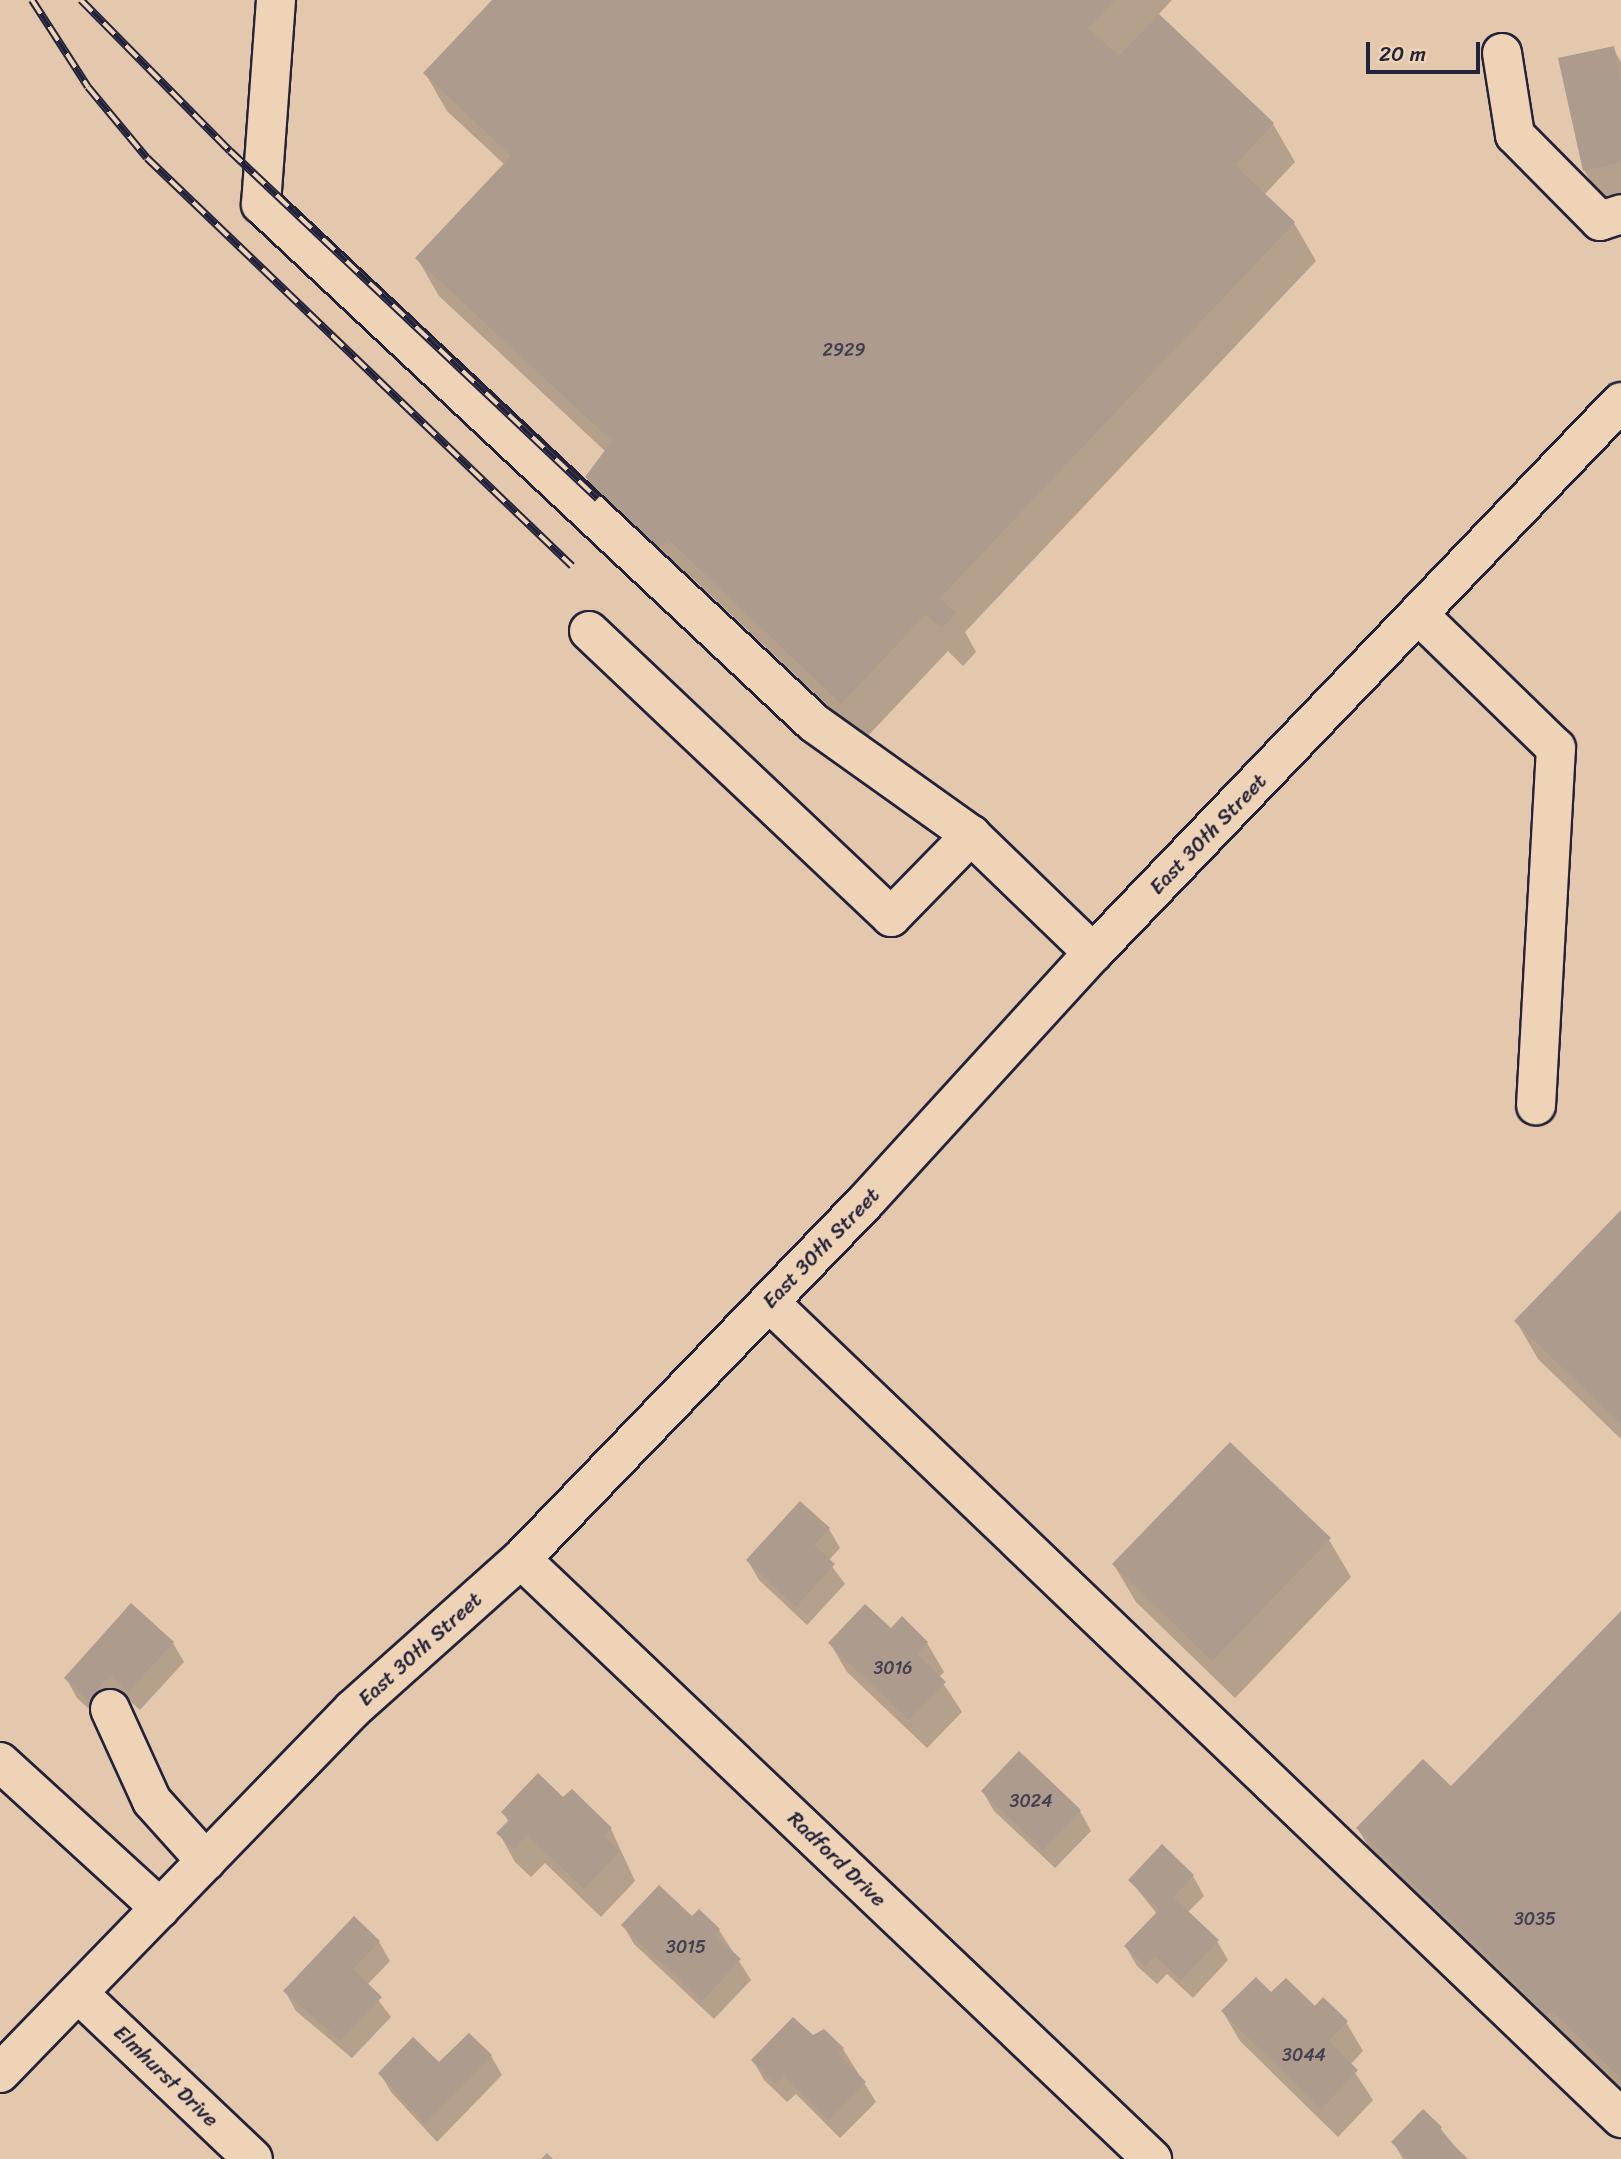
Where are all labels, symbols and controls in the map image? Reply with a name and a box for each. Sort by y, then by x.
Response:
scale bar [1369,28,1483,72]
text: 20 m [1379,35,1426,73]
house number: 2929 [823,339,865,361]
street label: East 30th Street [1144,768,1272,900]
street label: East 30th Street [757,1182,885,1314]
street label: East 30th Street [353,1587,487,1711]
house number: 3016 [873,1657,913,1679]
house number: 3024 [1010,1790,1052,1812]
street label: Radford Drive [783,1806,891,1912]
house number: 3035 [1514,1908,1556,1930]
house number: 3015 [666,1936,706,1958]
street label: Elmhurst Drive [108,2020,224,2132]
house number: 3044 [1282,2044,1326,2066]

